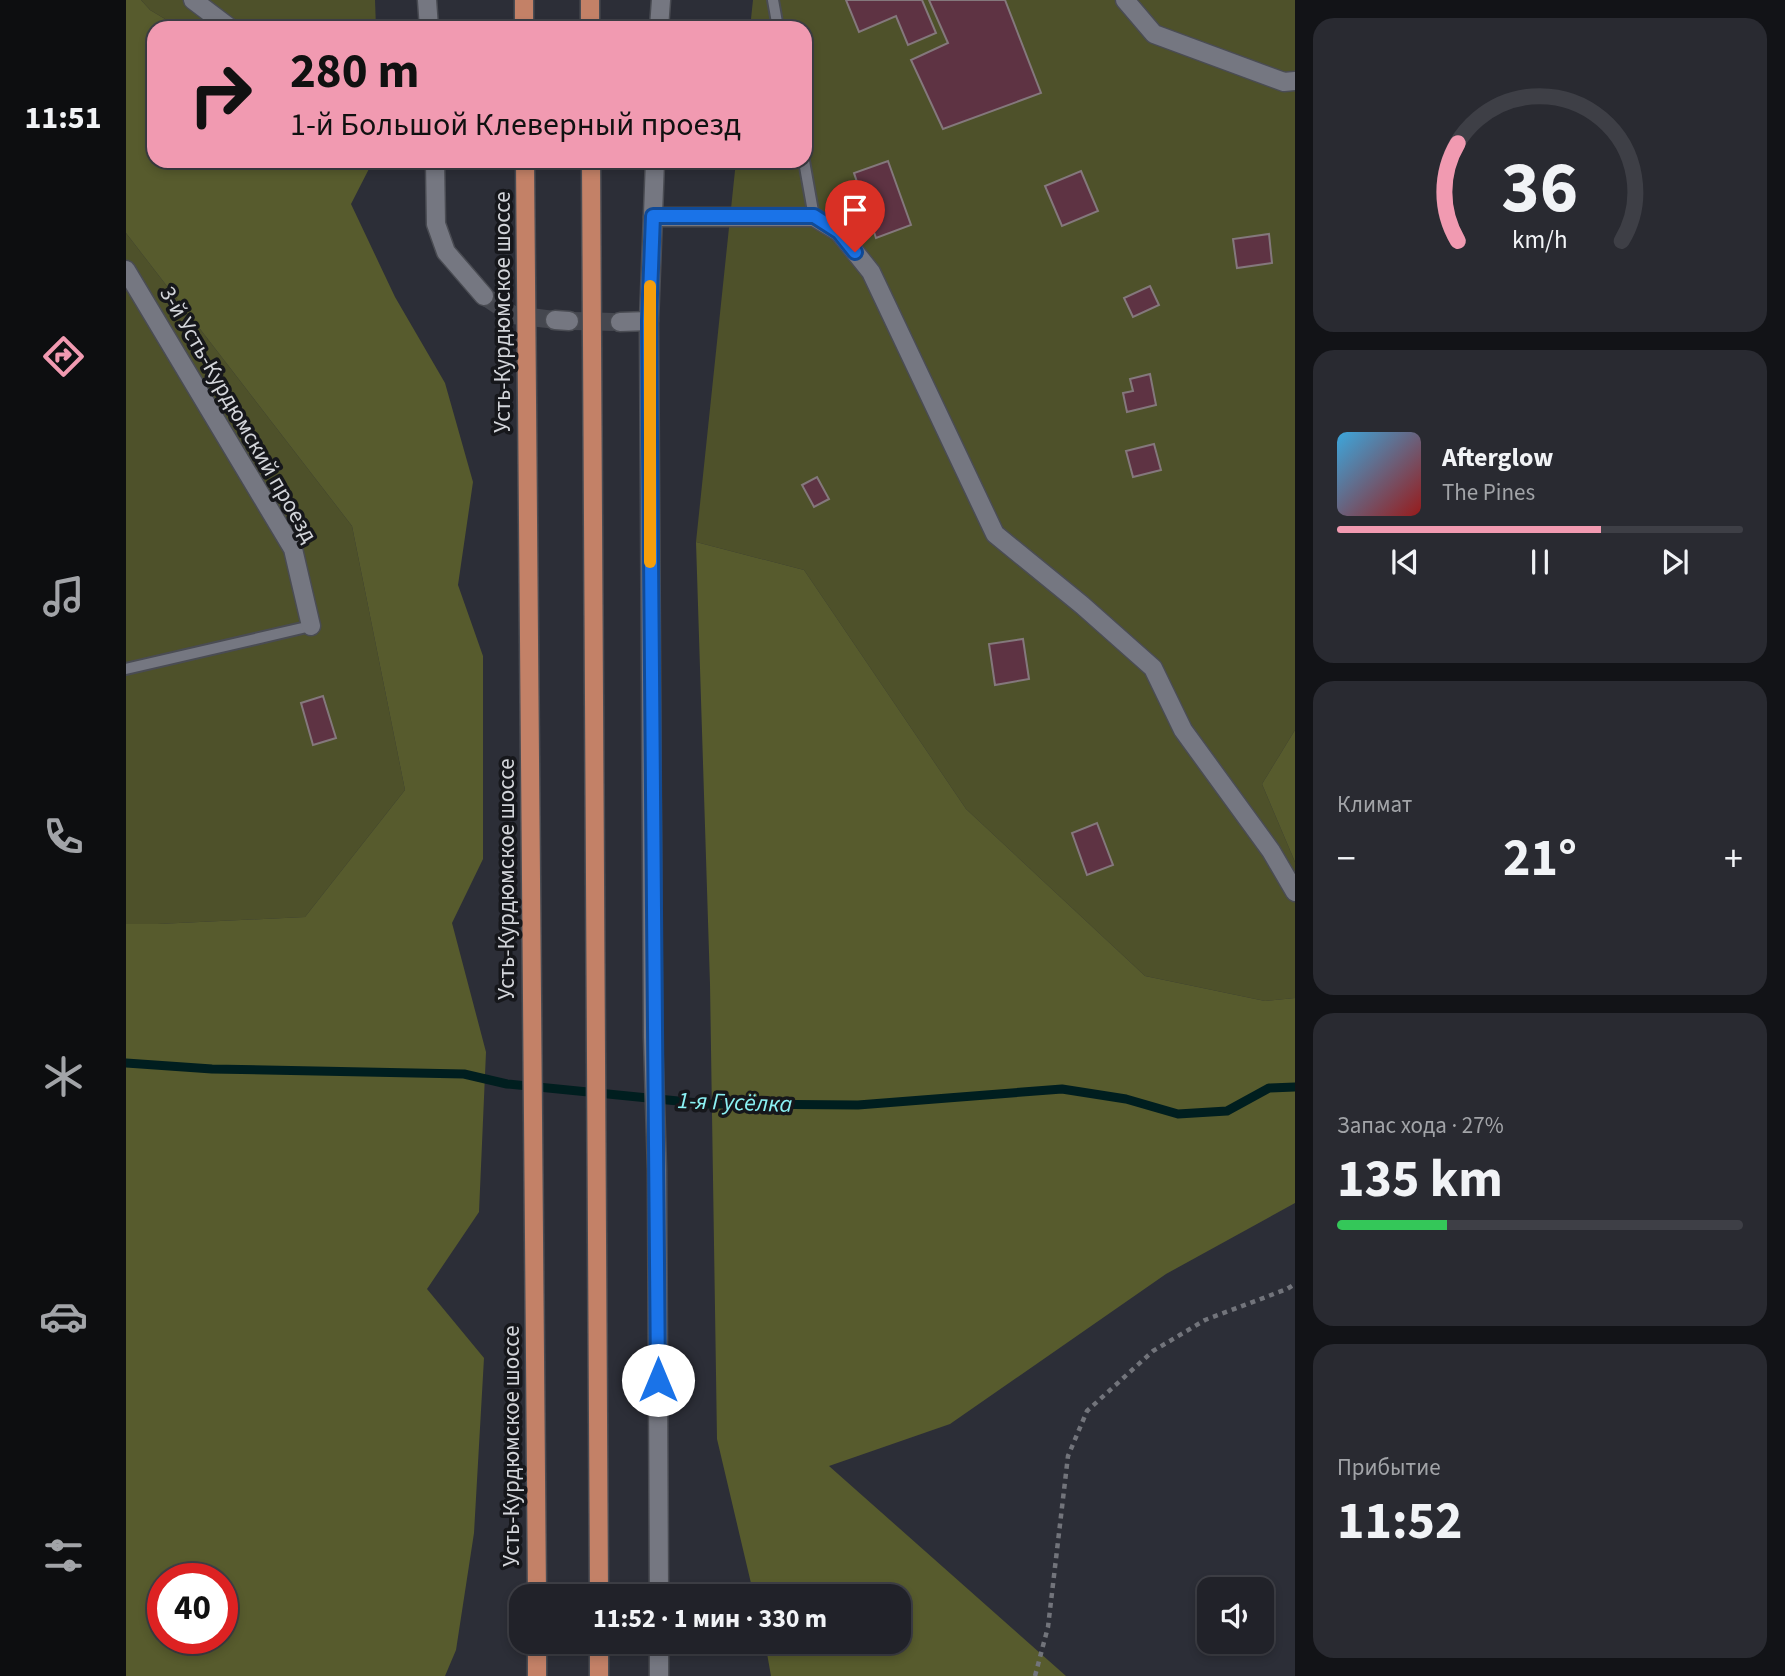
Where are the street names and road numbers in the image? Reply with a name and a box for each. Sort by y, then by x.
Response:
street label: Усть-Курдюмское шоссе [486,191,519,433]
street label: 3-й Усть-Курдюмский проезд [151,280,326,549]
street label: Усть-Курдюмское шоссе [490,758,523,1000]
street label: Усть-Курдюмское шоссе [495,1325,528,1567]

